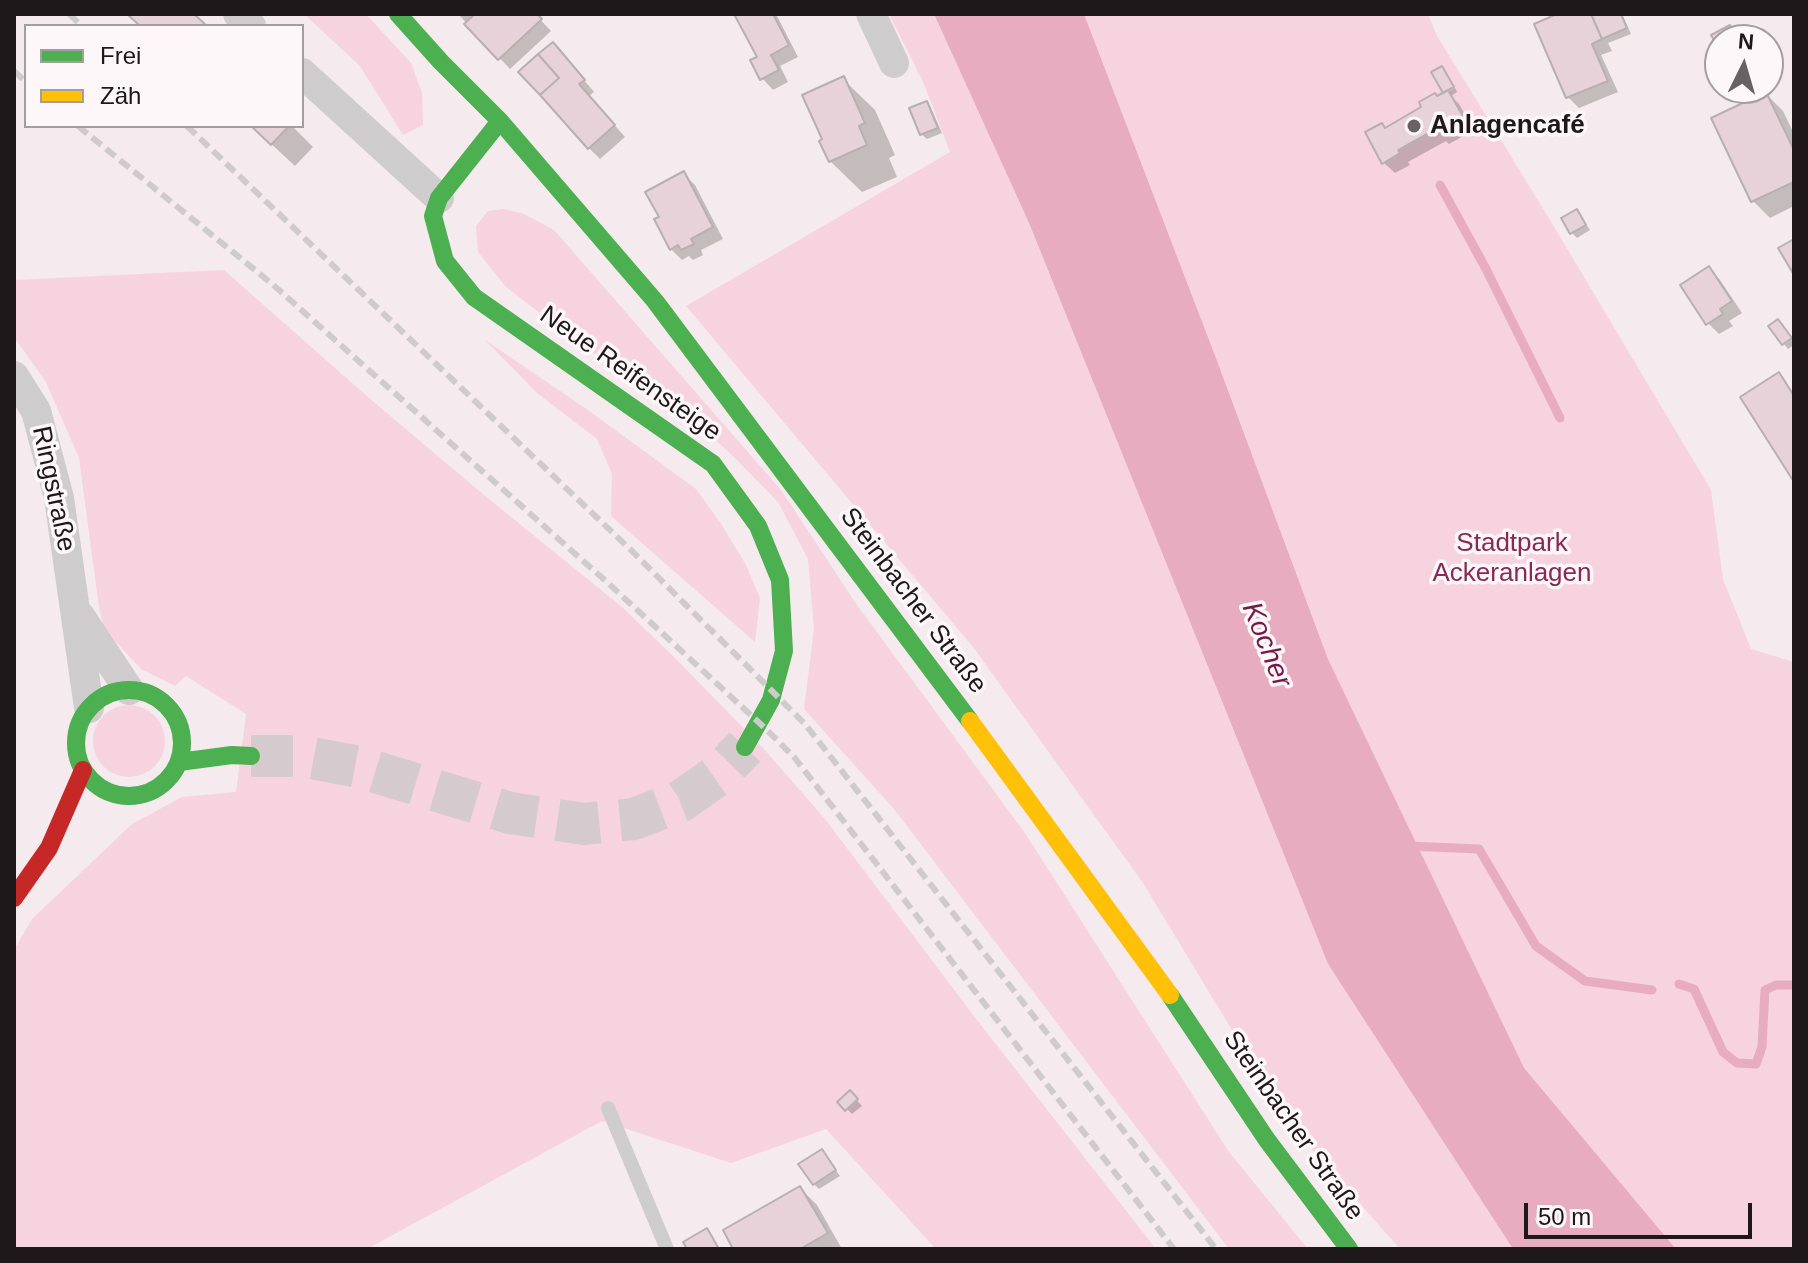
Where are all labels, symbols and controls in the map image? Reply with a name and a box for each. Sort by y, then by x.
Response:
legend [24,24,304,128]
north arrow [1704,24,1784,104]
text: N [1737,28,1755,55]
text: Frei [100,42,141,69]
text: Zäh [100,82,141,109]
place label: Anlagencafé [1430,110,1585,142]
marker: Anlagencafé [1405,117,1423,135]
street label: Neue Reifensteige [533,300,727,448]
street label: Ringstraße [25,424,81,554]
street label: Steinbacher Straße [833,502,993,700]
park label: Stadtpark Ackeranlagen [1433,528,1591,590]
water label: Kocher [1234,598,1298,692]
street label: Steinbacher Straße [1216,1025,1370,1227]
scale bar [1528,1187,1756,1237]
text: 50 m [1538,1203,1591,1230]

